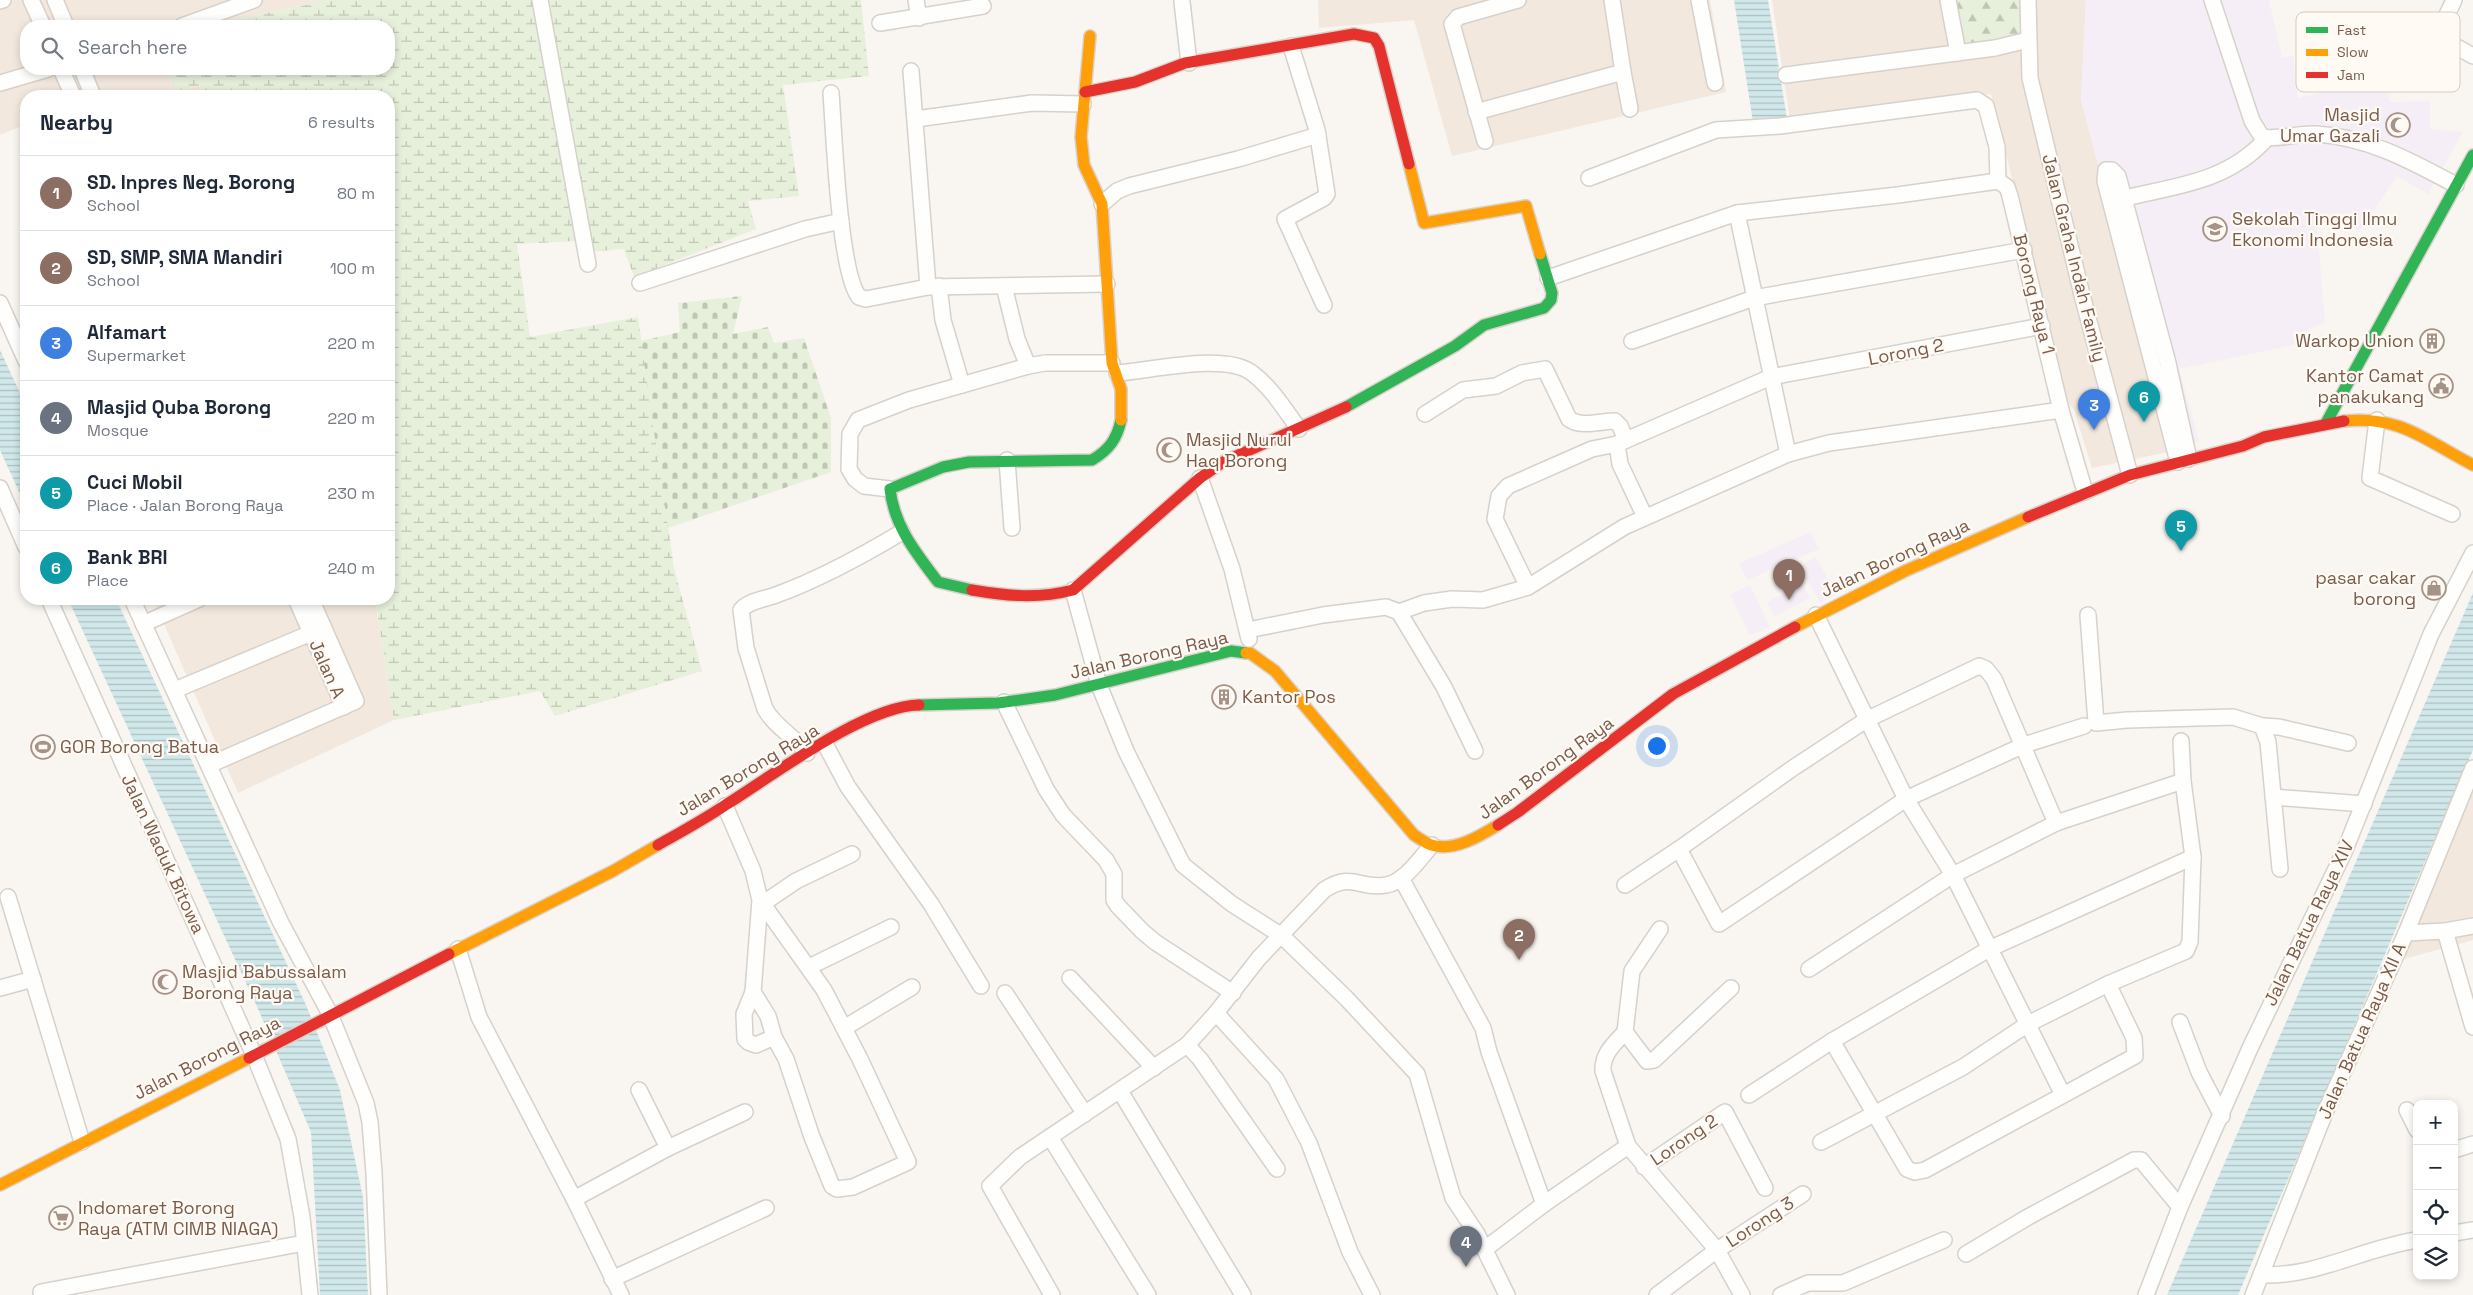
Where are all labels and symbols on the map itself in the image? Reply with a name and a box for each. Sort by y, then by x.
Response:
legend [2296,12,2460,92]
text: Fast [2337,21,2366,39]
text: Slow [2337,43,2369,61]
text: Jam [2337,66,2365,84]
place label: Masjid Umar Gazali [2280,103,2380,147]
mosque icon: Masjid Umar Gazali [2385,112,2411,138]
street label: Jalan Graha Indah Family [2037,151,2112,364]
place label: Sekolah Tinggi Ilmu Ekonomi Indonesia [2232,207,2397,251]
school or university icon: Sekolah Tinggi Ilmu Ekonomi Indonesia [2202,216,2228,242]
street label: Borong Raya 1 [2008,232,2061,356]
building icon: Warkop Union [2419,328,2445,354]
place label: Warkop Union [2295,329,2414,352]
street label: Lorong 2 [1866,333,1946,370]
place label: Kantor Camat panakukang [2306,364,2424,408]
public building icon: Kantor Camat panakukang [2428,373,2454,399]
pin: 6 [2128,381,2160,422]
pin: 3 [2078,389,2110,430]
place label: Masjid Nurul Haq Borong [1186,428,1292,472]
mosque icon: Masjid Nurul Haq Borong [1156,437,1182,463]
pin: 5 [2165,510,2197,551]
street label: Jalan Borong Raya [1817,513,1973,602]
pin: 1 [1773,559,1805,600]
place label: pasar cakar borong [2315,566,2416,610]
shop icon: pasar cakar borong [2421,575,2447,601]
street label: Jalan Borong Raya [1068,625,1230,684]
street label: Jalan A [304,636,351,702]
building icon: Kantor Pos [1211,684,1237,710]
place label: Kantor Pos [1242,685,1336,708]
street label: Jalan Borong Raya [1474,711,1618,824]
street label: Jalan Borong Raya [673,718,823,821]
your location [1644,733,1670,759]
sports icon: GOR Borong Batua [30,734,56,760]
place label: GOR Borong Batua [60,735,219,758]
street label: Jalan Waduk Bitowa [116,770,210,937]
street label: Jalan Batua Raya XIV [2258,836,2359,1009]
pin: 2 [1503,919,1535,960]
street label: Jalan Batua Raya XII A [2312,939,2411,1122]
place label: Masjid Babussalam Borong Raya [182,960,347,1004]
mosque icon: Masjid Babussalam Borong Raya [152,969,178,995]
street label: Jalan Borong Raya [130,1011,284,1105]
street label: Lorong 2 [1646,1109,1722,1171]
street label: Lorong 3 [1721,1191,1798,1252]
place label: Indomaret Borong Raya (ATM CIMB NIAGA) [78,1196,278,1240]
supermarket icon: Indomaret Borong Raya (ATM CIMB NIAGA) [48,1205,74,1231]
pin: 4 [1450,1226,1482,1267]

